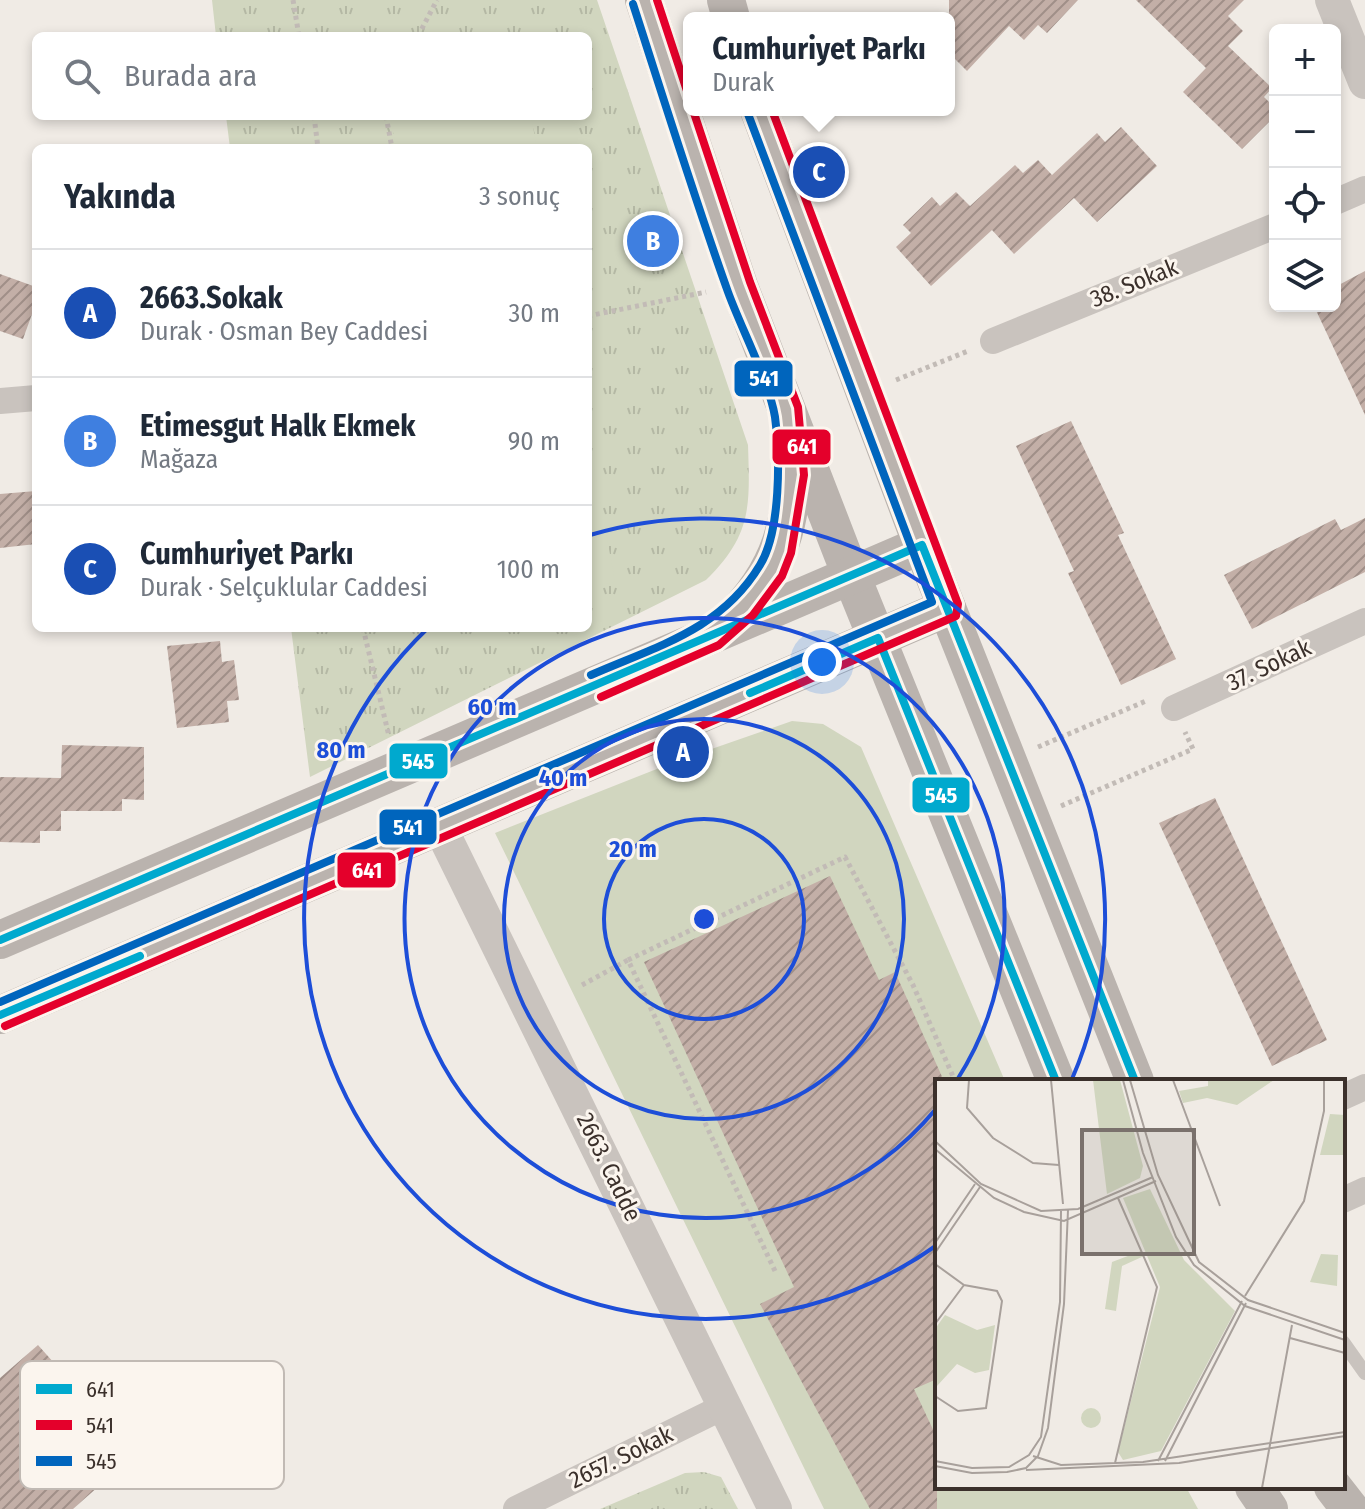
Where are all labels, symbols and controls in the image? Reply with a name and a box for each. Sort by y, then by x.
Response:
popup [683,12,955,116]
map controls [1269,24,1341,312]
button: + [1269,24,1341,96]
text: Cumhuriyet Parkı [712,31,926,67]
search box [32,32,592,120]
icon: search [60,54,104,98]
text: Burada ara [124,58,257,94]
text: Durak [712,67,774,98]
button: − [1269,96,1341,168]
pin: C [793,142,845,202]
button: locate [1269,168,1341,240]
text: Yakında [64,176,176,217]
text: 3 sonuç [479,181,560,212]
pin: B [627,211,679,271]
button: layers [1269,240,1341,312]
street label: 38. Sokak [1086,253,1183,313]
text: 2663.Sokak [140,280,283,316]
text: A [83,298,97,329]
text: 30 m [509,298,560,329]
text: Durak · Osman Bey Caddesi [140,316,428,347]
line badge: 541 [733,359,794,398]
text: 541 [749,365,779,392]
text: Etimesgut Halk Ekmek [140,408,415,444]
text: B [83,426,97,457]
text: 90 m [508,426,560,457]
line badge: 641 [771,428,832,466]
text: 641 [787,433,817,460]
text: Mağaza [140,444,218,475]
text: Cumhuriyet Parkı [140,536,354,572]
text: C [83,554,97,585]
text: 100 m [497,554,560,585]
text: Durak · Selçuklular Caddesi [140,572,428,603]
street label: 37. Sokak [1223,633,1316,697]
your location [802,642,842,682]
text: 60 m [468,693,516,721]
pin: A [657,722,709,782]
text: 80 m [316,736,366,764]
line badge: 545 [388,742,449,780]
text: 545 [402,748,435,775]
text: 40 m [539,764,587,792]
line badge: 545 [911,776,971,814]
text: 545 [925,782,958,809]
line badge: 541 [378,808,438,846]
text: 541 [393,814,423,841]
text: 20 m [608,835,657,863]
line badge: 641 [336,851,397,889]
text: 641 [352,857,382,884]
centre of rings [690,905,718,933]
inset map [935,1079,1345,1489]
street label: 2663. Cadde [571,1108,647,1226]
legend [20,1361,284,1489]
text: 641 [86,1376,115,1403]
text: 541 [86,1412,114,1439]
street label: 2657. Sokak [565,1420,678,1494]
text: 545 [86,1448,117,1475]

